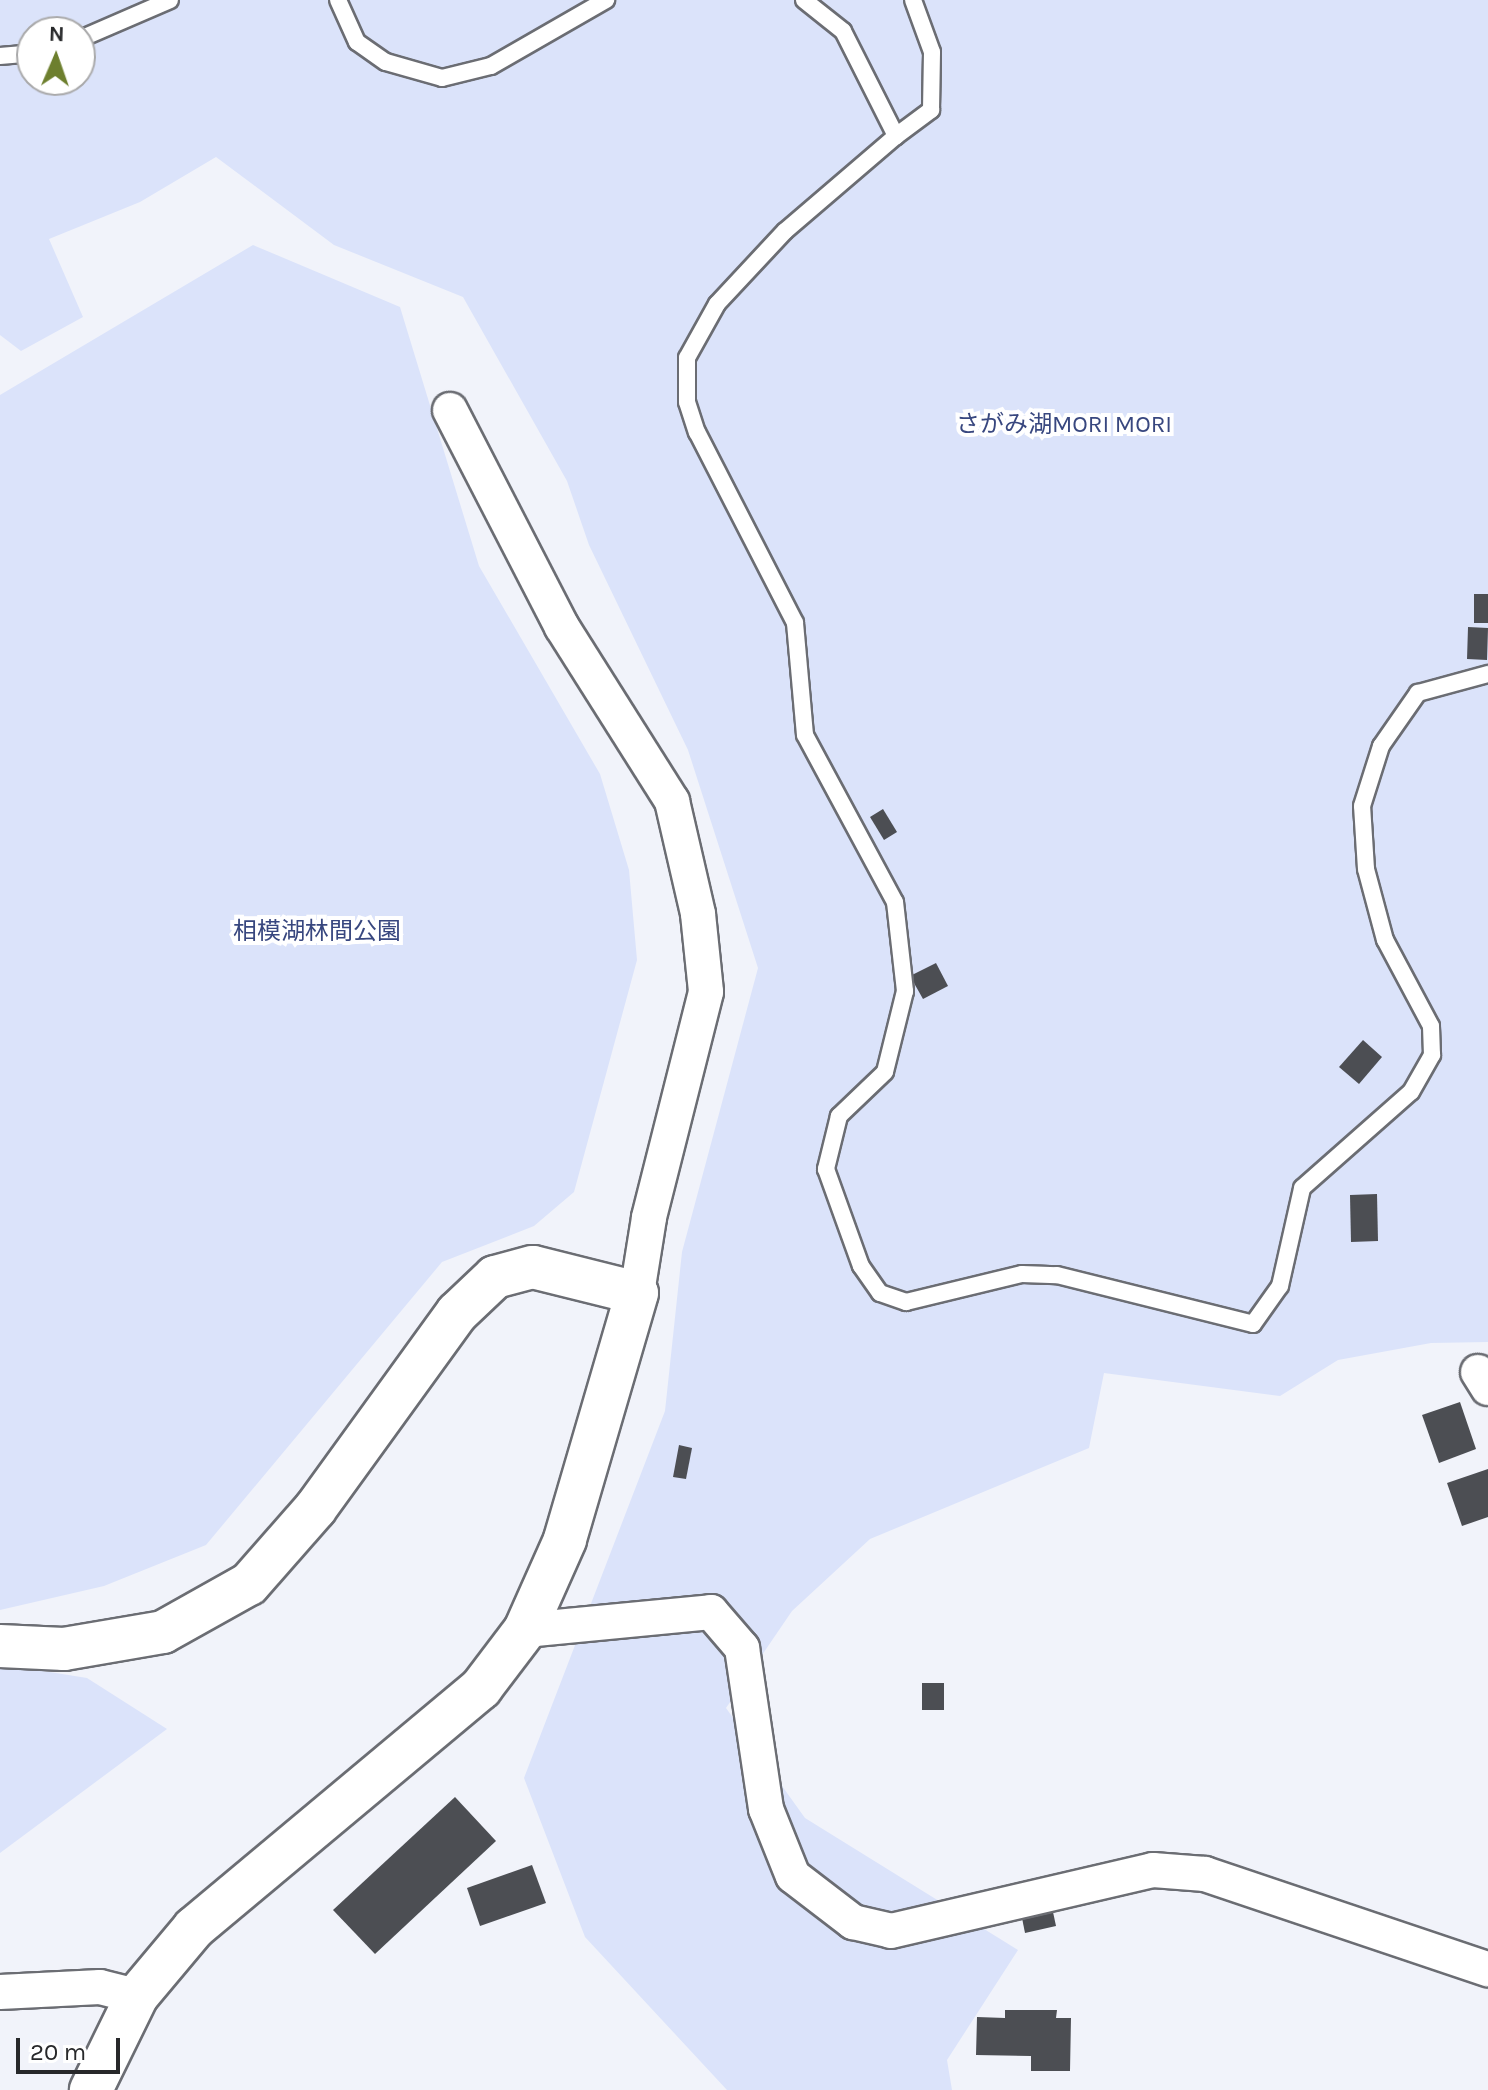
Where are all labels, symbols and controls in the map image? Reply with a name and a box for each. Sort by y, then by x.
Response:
north arrow [16,16,96,96]
text: N [48,21,65,47]
park label: さがみ湖MORI MORI [956,411,1172,439]
park label: 相模湖林間公園 [233,918,401,946]
scale bar [20,2022,124,2072]
text: 20 m [30,2038,86,2066]

